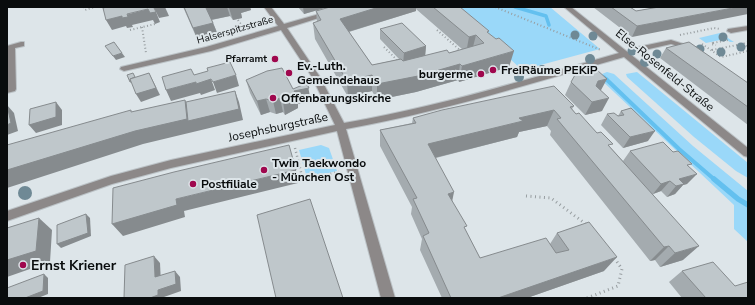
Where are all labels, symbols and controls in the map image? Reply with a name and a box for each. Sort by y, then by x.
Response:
street label: Halserspitzstraße [195,12,275,48]
street label: Else-Rosenfeld-Straße [612,25,718,115]
place label: Pfarramt [226,52,267,66]
marker: Pfarramt [270,54,280,64]
place label: Ev.-Luth. Gemeindehaus [297,58,380,88]
place label: FreiRäume PEKiP [501,62,598,78]
marker: FreiRäume PEKiP [488,65,498,75]
place label: burgerme [419,66,473,82]
marker: Ev.-Luth. Gemeindehaus [284,68,294,78]
marker: burgerme [476,69,486,79]
place label: Offenbarungskirche [281,90,392,106]
marker: Offenbarungskirche [268,93,278,103]
street label: Josephsburgstraße [226,109,329,146]
place label: Twin Taekwondo - München Ost [272,155,366,185]
marker: Twin Taekwondo - München Ost [259,165,269,175]
place label: Postfiliale [201,176,257,192]
marker: Postfiliale [188,179,198,189]
place label: Ernst Kriener [31,256,117,275]
marker: Ernst Kriener [18,260,28,270]

